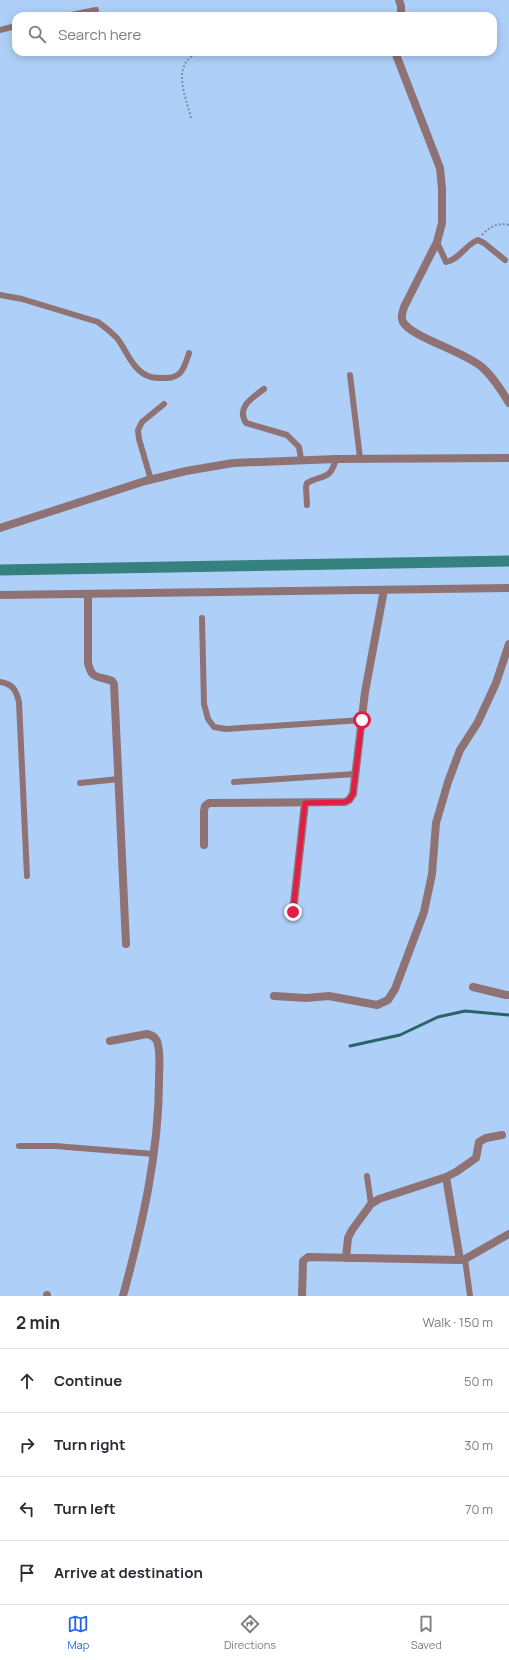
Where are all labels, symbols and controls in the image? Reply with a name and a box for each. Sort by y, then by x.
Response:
search box [12,12,497,56]
icon: search [26,23,48,45]
text: Search here [58,24,141,45]
route start [353,711,371,729]
route end [284,903,302,921]
text: 2 min [16,1311,60,1334]
text: Walk · 150 m [422,1313,493,1331]
icon: ahead [16,1370,38,1392]
text: Continue [54,1370,122,1391]
text: 50 m [464,1372,493,1390]
icon: right [16,1434,38,1456]
text: Turn right [54,1434,125,1455]
text: 30 m [464,1436,493,1454]
icon: left [16,1498,38,1520]
text: Turn left [54,1498,116,1519]
text: 70 m [465,1500,493,1518]
icon: arrive [16,1562,38,1584]
text: Arrive at destination [54,1562,203,1583]
tab: Map [67,1613,89,1652]
tab: Directions [224,1613,276,1652]
tab: Saved [411,1613,442,1652]

